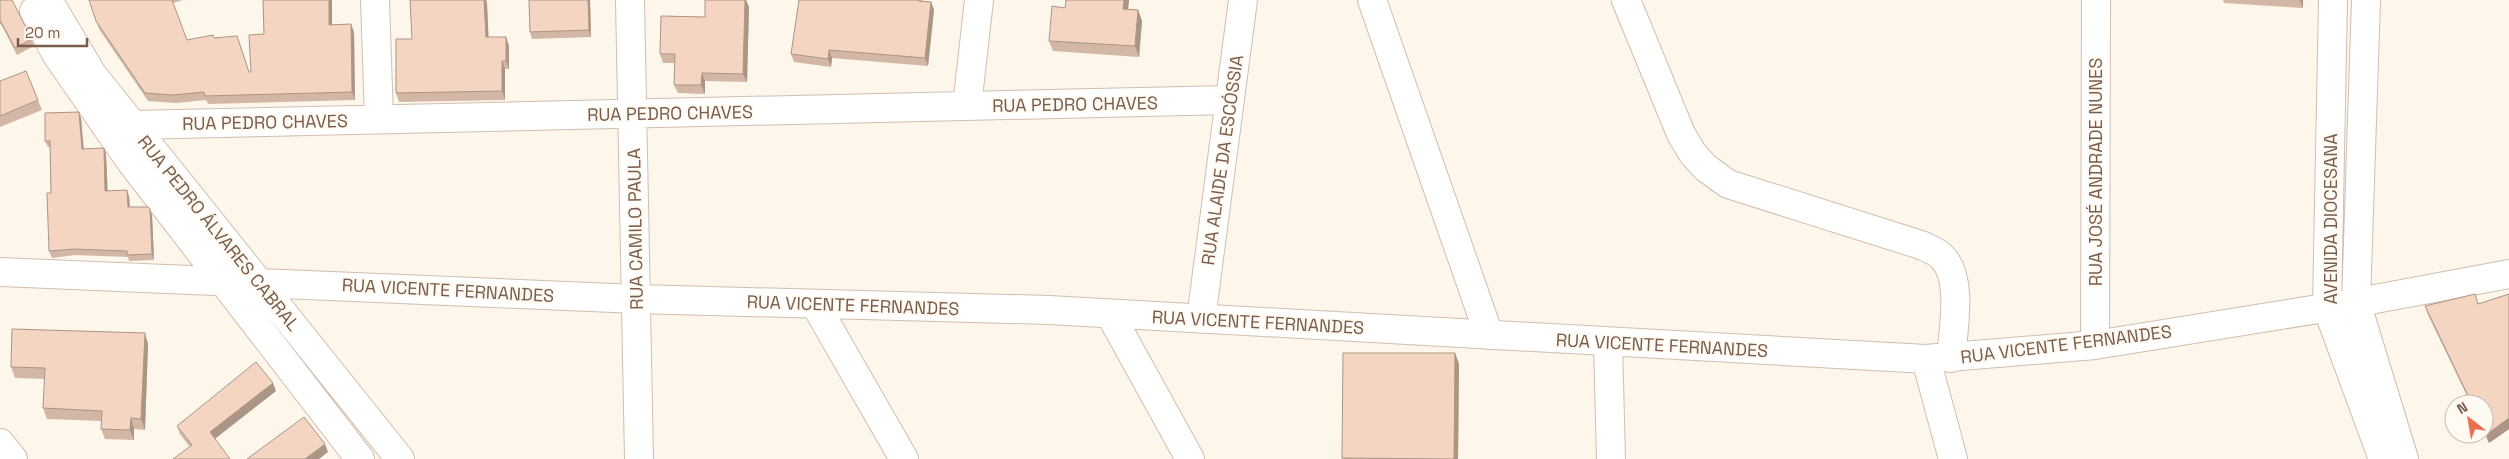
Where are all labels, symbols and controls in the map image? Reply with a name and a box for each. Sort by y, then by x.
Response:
scale bar [18,15,86,47]
text: 20 m [25,23,60,42]
street label: RUA ALAIDE DA ESCÓSSIA [1196,53,1248,267]
street label: RUA JOSÉ ANDRADE NUNES [2084,58,2107,286]
street label: RUA PEDRO CHAVES [992,91,1158,117]
street label: RUA PEDRO CHAVES [587,100,753,126]
street label: RUA PEDRO CHAVES [182,109,348,135]
street label: RUA PEDRO ÁLVARES CABRAL [133,131,305,336]
street label: AVENIDA DIOCESANA [2319,133,2342,305]
street label: RUA CAMILO PAULA [622,148,648,310]
street label: RUA VICENTE FERNANDES [341,273,555,307]
street label: RUA VICENTE FERNANDES [746,290,960,320]
street label: RUA VICENTE FERNANDES [1151,305,1365,339]
street label: RUA VICENTE FERNANDES [1959,320,2173,368]
street label: RUA VICENTE FERNANDES [1555,328,1769,362]
north arrow [2444,394,2494,444]
text: N [2454,398,2471,418]

